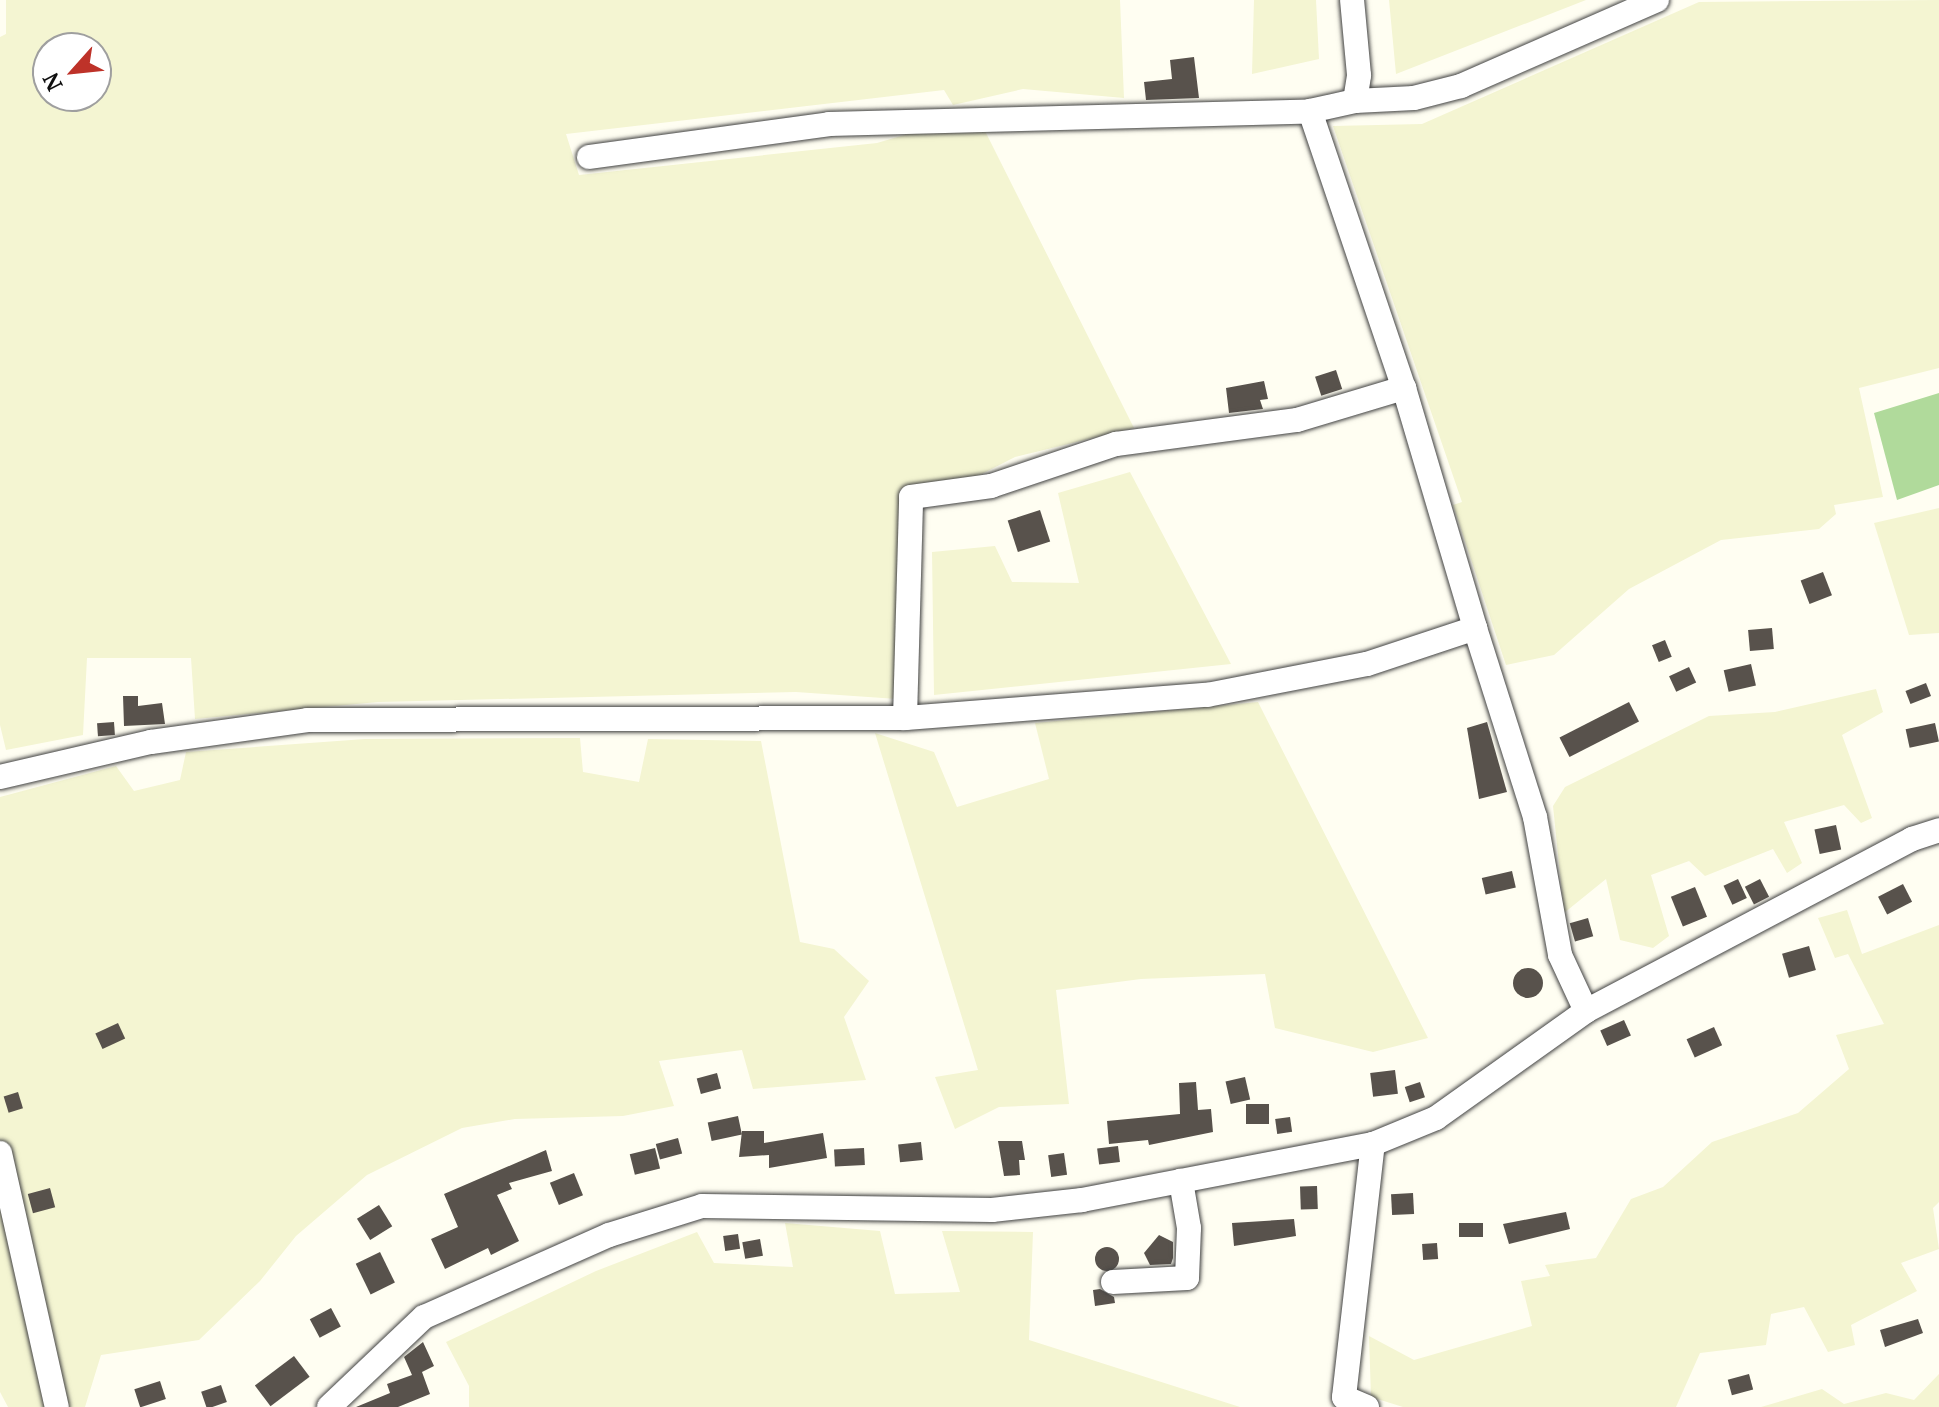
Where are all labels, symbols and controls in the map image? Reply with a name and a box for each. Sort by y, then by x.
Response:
north arrow [32,32,112,112]
text: N [35,68,69,96]

